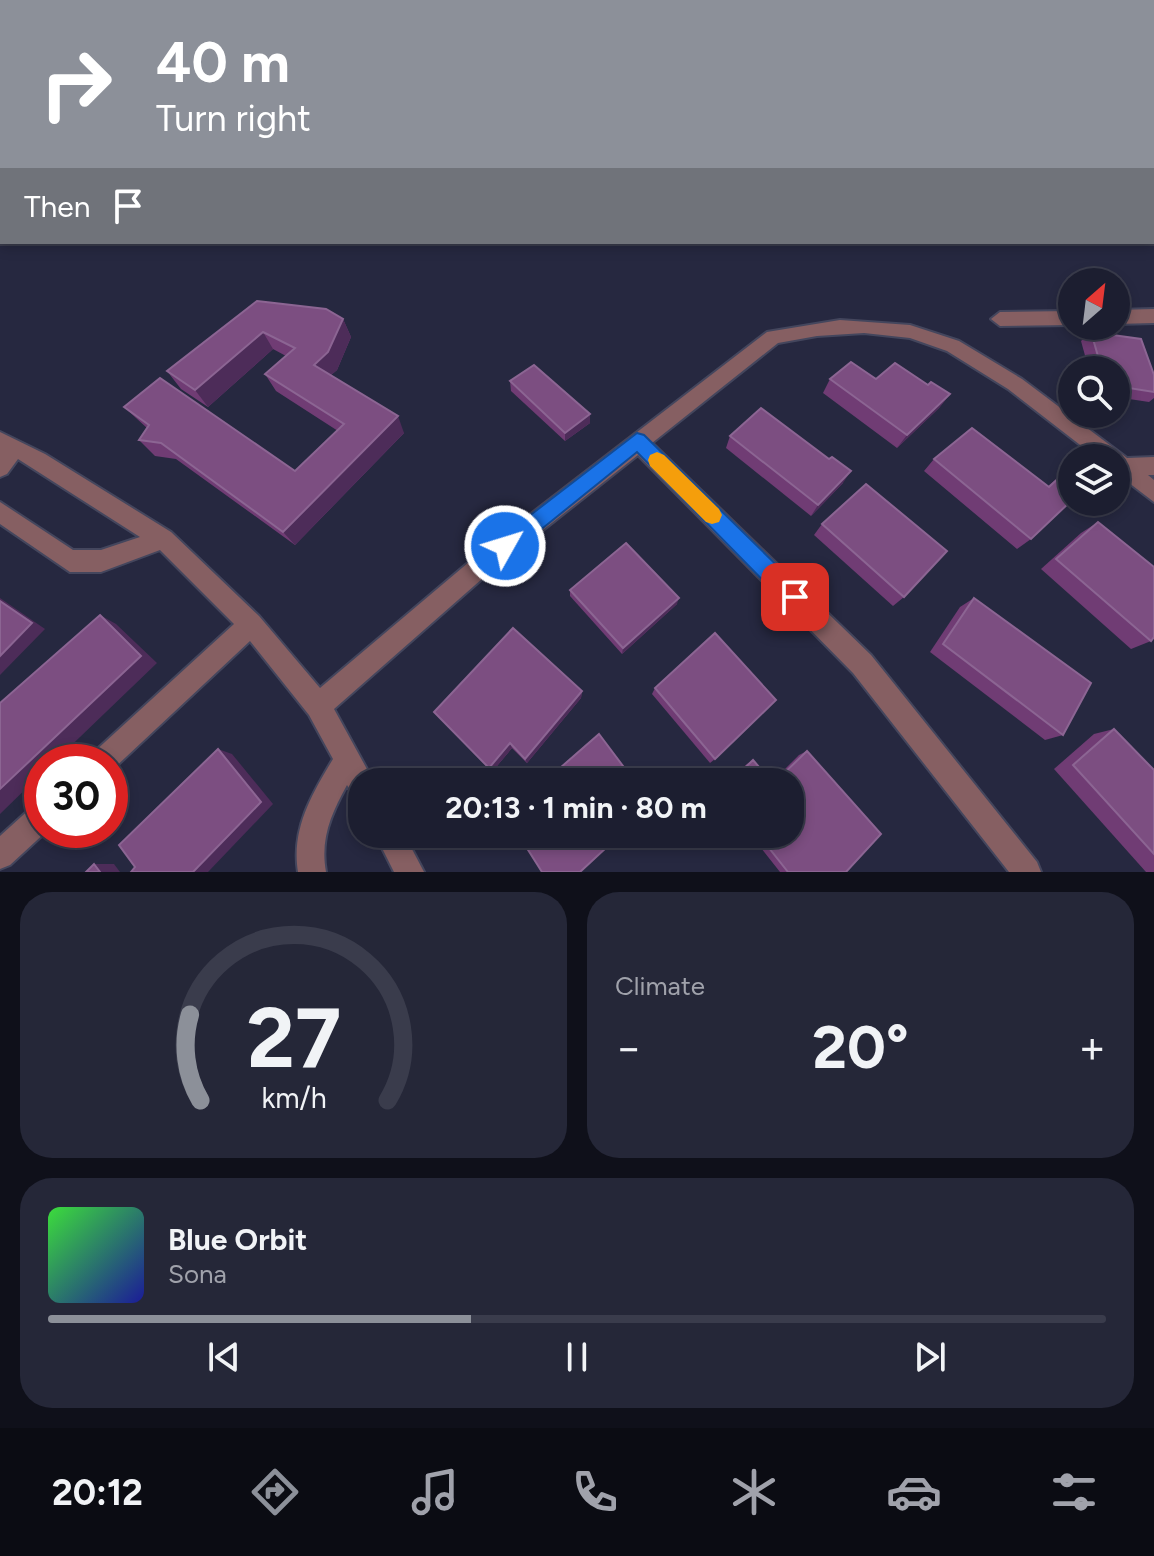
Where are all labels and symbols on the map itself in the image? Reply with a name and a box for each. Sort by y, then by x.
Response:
north arrow [1058,268,1130,340]
position arrow [463,504,547,588]
pin [761,563,829,631]
speed limit sign: 30 [24,744,128,848]

